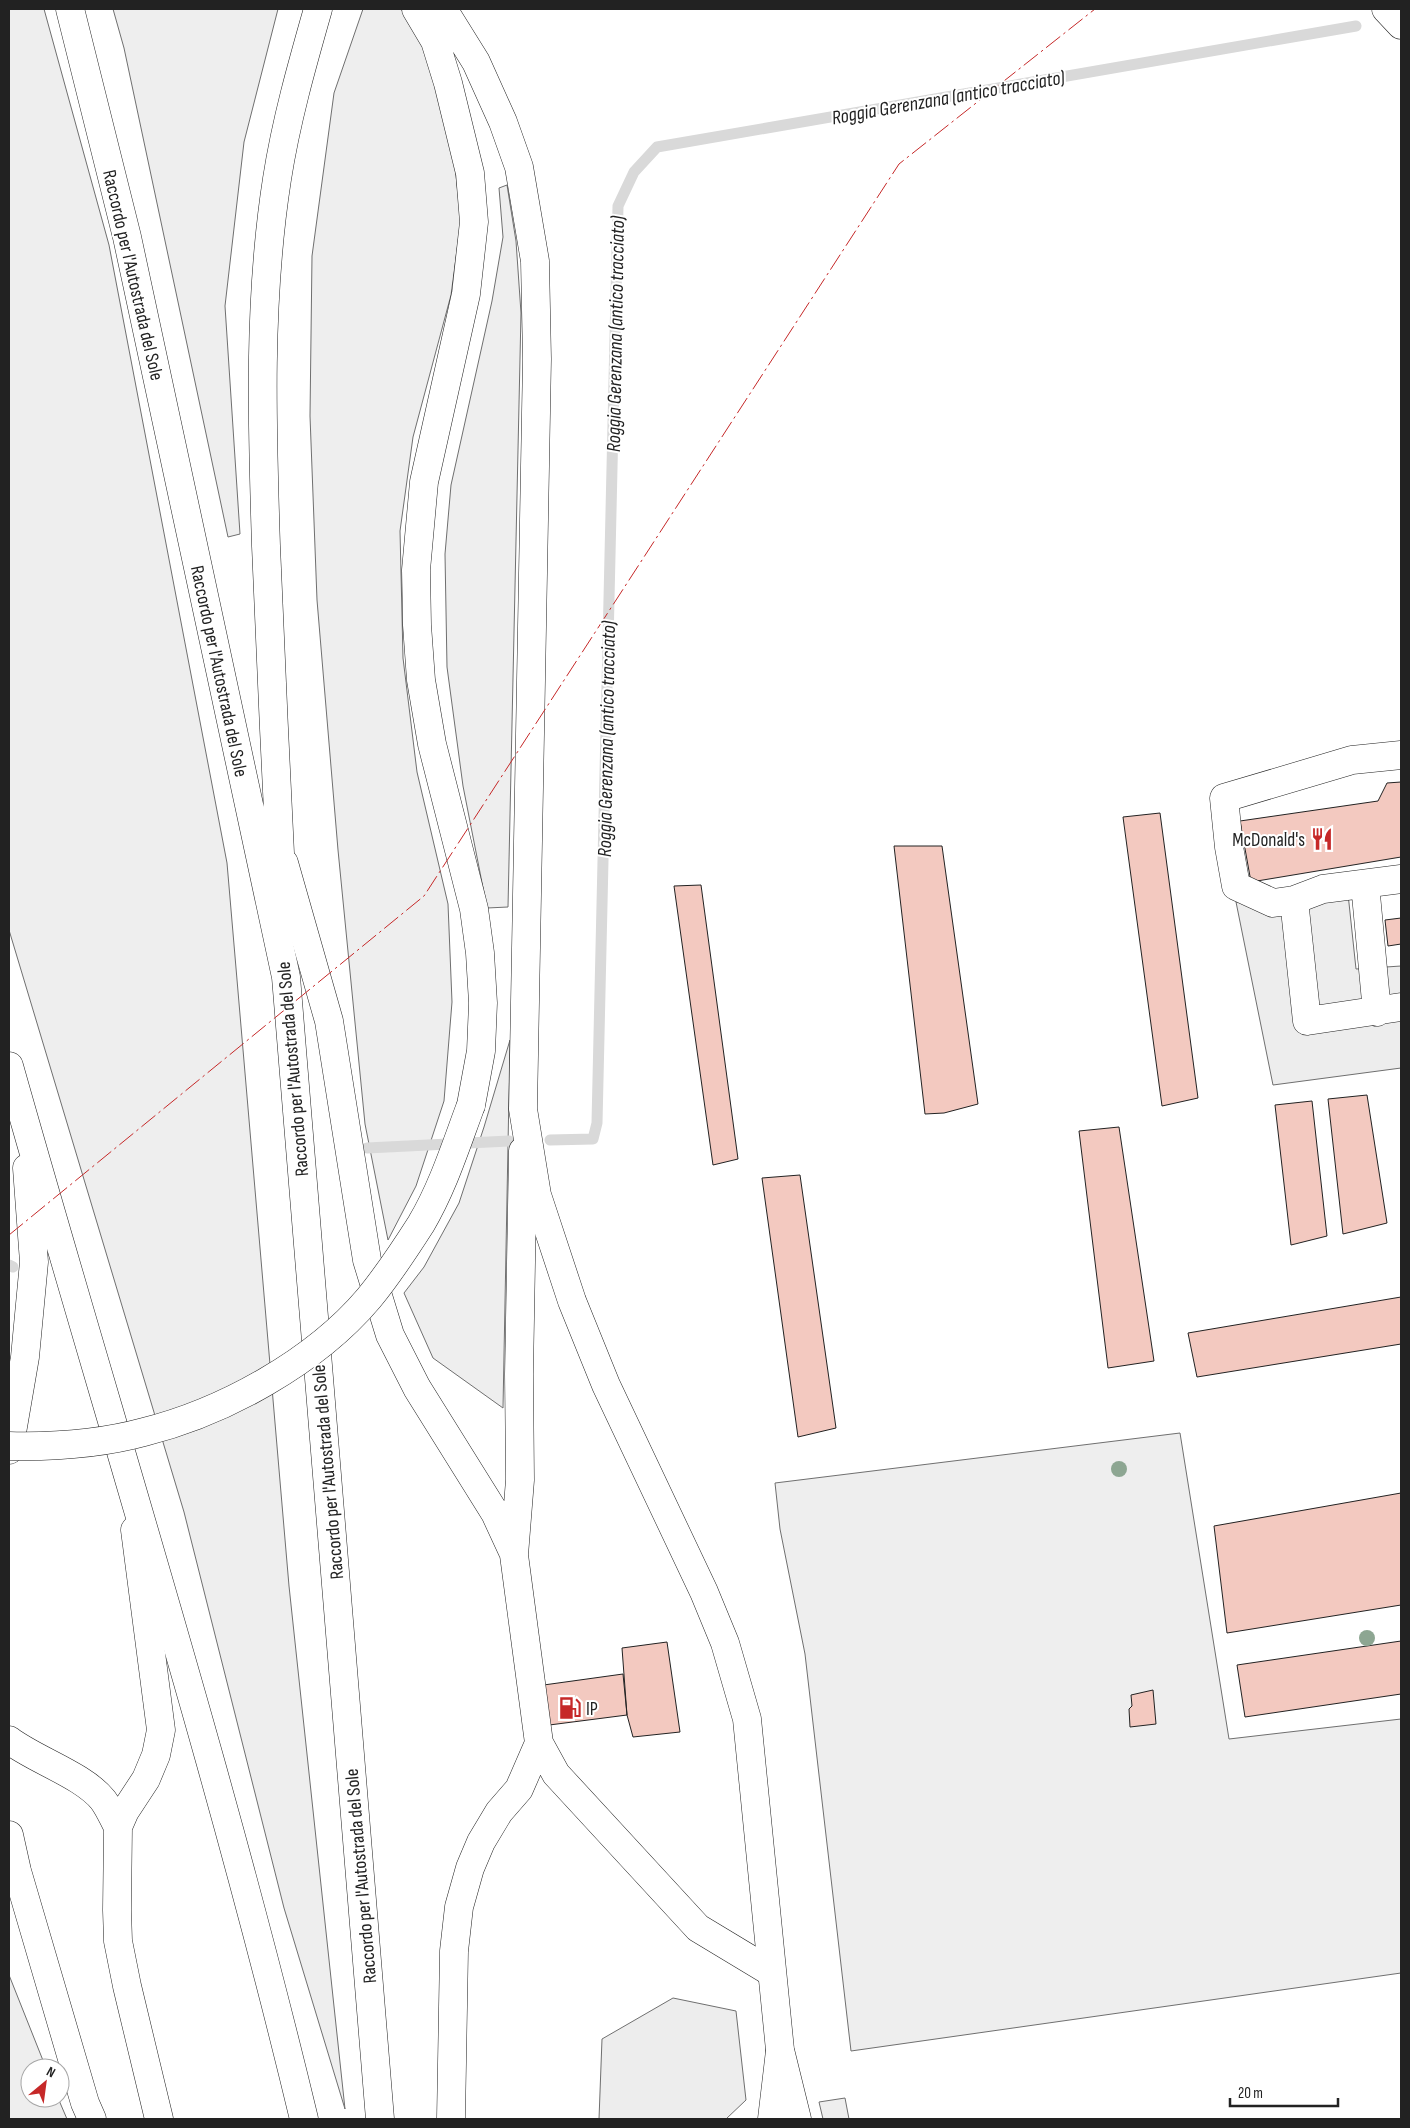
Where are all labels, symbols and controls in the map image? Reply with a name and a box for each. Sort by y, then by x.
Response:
water label: Roggia Gerenzana (antico tracciato) [830,66,1067,130]
street label: Raccordo per l'Autostrada del Sole [97,168,168,383]
water label: Roggia Gerenzana (antico tracciato) [602,215,630,452]
street label: Raccordo per l'Autostrada del Sole [185,564,252,779]
water label: Roggia Gerenzana (antico tracciato) [593,620,621,857]
restaurant icon: McDonald's [1309,826,1335,852]
place label: McDonald's [1232,829,1305,852]
street label: Raccordo per l'Autostrada del Sole [273,961,314,1177]
street label: Raccordo per l'Autostrada del Sole [308,1364,349,1580]
fuel station icon: IP [557,1695,583,1721]
place label: IP [586,1698,598,1721]
street label: Raccordo per l'Autostrada del Sole [341,1768,382,1984]
north arrow [20,2058,70,2108]
text: N [44,2063,58,2081]
scale bar [1230,2076,1338,2108]
text: 20 m [1238,2084,1263,2103]

